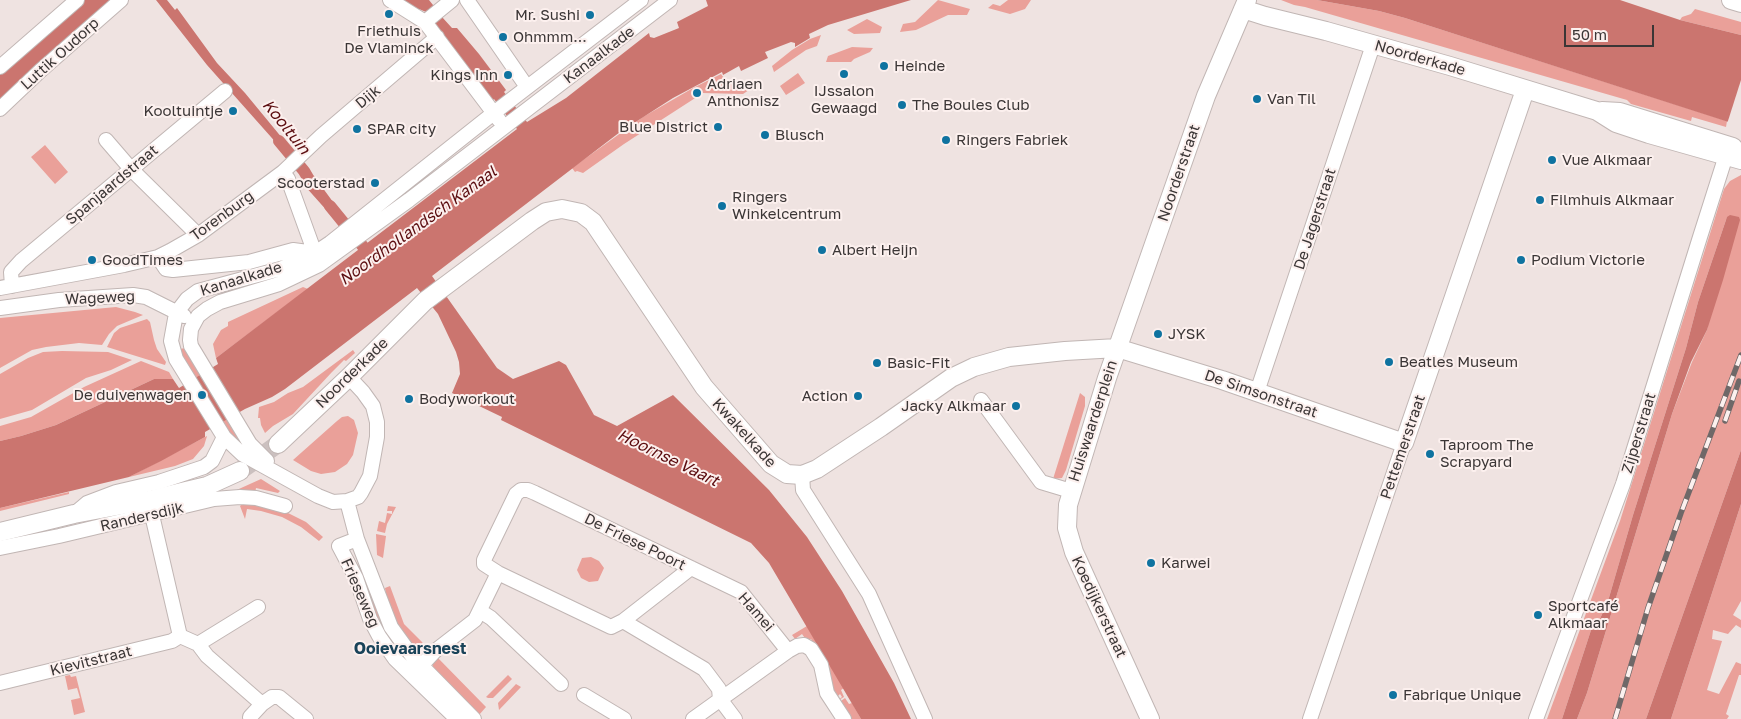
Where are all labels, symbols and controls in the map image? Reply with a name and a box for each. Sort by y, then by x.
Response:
place label: Mr. Sushi [515,6,580,24]
marker: Friethuis De Vlaminck [383,8,395,20]
marker: Mr. Sushi [584,9,596,21]
street label: Luttik Oudorp [17,14,103,94]
scale bar [1566,15,1656,47]
place label: Friethuis De Vlaminck [344,22,434,57]
street label: Kanaalkade [560,22,638,88]
text: 50 m [1572,25,1607,43]
place label: Ohmmm... [513,28,587,46]
marker: Ohmmm... [497,31,509,43]
street label: Noorderkade [1373,36,1467,80]
place label: Heinde [894,57,945,75]
marker: Heinde [878,60,890,72]
place label: Kings Inn [430,66,498,84]
marker: IJssalon Gewaagd [838,68,850,80]
marker: Kings Inn [502,69,514,81]
place label: Adriaen Anthonisz [707,75,779,110]
street label: Dijk [352,81,384,113]
place label: IJssalon Gewaagd [811,82,877,117]
marker: Adriaen Anthonisz [691,87,703,99]
place label: Van Til [1267,90,1316,108]
marker: Van Til [1251,93,1263,105]
water label: Kooltuin [258,96,314,158]
place label: The Boules Club [912,96,1029,114]
marker: The Boules Club [896,99,908,111]
place label: Kooltuintje [144,102,223,120]
marker: Kooltuintje [227,105,239,117]
place label: Blue District [619,118,708,136]
place label: SPAR city [367,120,436,138]
marker: Blue District [712,121,724,133]
street label: Noorderstraat [1154,122,1204,224]
marker: SPAR city [351,123,363,135]
place label: Blusch [775,126,824,144]
marker: Blusch [759,129,771,141]
place label: Ringers Fabriek [956,131,1068,149]
marker: Ringers Fabriek [940,134,952,146]
street label: Spanjaardstraat [62,141,162,229]
place label: Vue Alkmaar [1562,151,1652,169]
marker: Vue Alkmaar [1546,154,1558,166]
water label: Noordhollandsch Kanaal [336,162,500,290]
street label: De Jagerstraat [1290,166,1340,272]
place label: Scooterstad [277,174,365,192]
marker: Scooterstad [369,177,381,189]
street label: Torenburg [187,187,257,245]
place label: Ringers Winkelcentrum [732,188,841,223]
place label: Filmhuis Alkmaar [1550,191,1674,209]
marker: Filmhuis Alkmaar [1534,194,1546,206]
marker: Ringers Winkelcentrum [716,200,728,212]
place label: Albert Heijn [832,241,918,259]
marker: Albert Heijn [816,244,828,256]
place label: GoodTimes [102,251,183,269]
place label: Podium Victorie [1531,251,1645,269]
marker: GoodTimes [86,254,98,266]
marker: Podium Victorie [1515,254,1527,266]
street label: Kanaalkade [198,258,284,300]
street label: Wageweg [65,287,135,309]
place label: JYSK [1168,325,1206,343]
marker: JYSK [1152,328,1164,340]
street label: Noorderkade [312,334,392,412]
place label: Beatles Museum [1399,353,1518,371]
place label: Basic-Fit [887,354,950,372]
marker: Beatles Museum [1383,356,1395,368]
marker: Basic-Fit [871,357,883,369]
street label: Huiswaarderplein [1065,358,1121,484]
street label: De Simsonstraat [1202,366,1320,422]
place label: De duivenwagen [73,386,192,404]
place label: Action [802,387,848,405]
marker: De duivenwagen [196,389,208,401]
place label: Bodyworkout [419,390,515,408]
marker: Action [852,390,864,402]
street label: Zijperstraat [1618,391,1660,475]
street label: Pettemerstraat [1377,392,1429,502]
marker: Bodyworkout [403,393,415,405]
street label: Kwakelkade [708,395,780,471]
place label: Jacky Alkmaar [901,397,1006,415]
marker: Jacky Alkmaar [1010,400,1022,412]
water label: Hoornse Vaart [614,425,722,491]
place label: Taproom The Scrapyard [1440,436,1534,471]
marker: Taproom The Scrapyard [1424,448,1436,460]
street label: Randersdijk [98,499,186,535]
street label: De Friese Poort [581,510,689,574]
street label: Koedijkerstraat [1068,553,1130,661]
place label: Karwei [1161,554,1211,572]
street label: Frieseweg [337,556,383,630]
marker: Karwei [1145,557,1157,569]
street label: Hamei [734,589,778,635]
place label: Sportcafé Alkmaar [1548,597,1619,632]
marker: Sportcafé Alkmaar [1532,609,1544,621]
district label: Ooievaarsnest [354,639,466,659]
street label: Kievitstraat [48,642,134,680]
place label: Fabrique Unique [1403,686,1521,704]
marker: Fabrique Unique [1387,689,1399,701]

